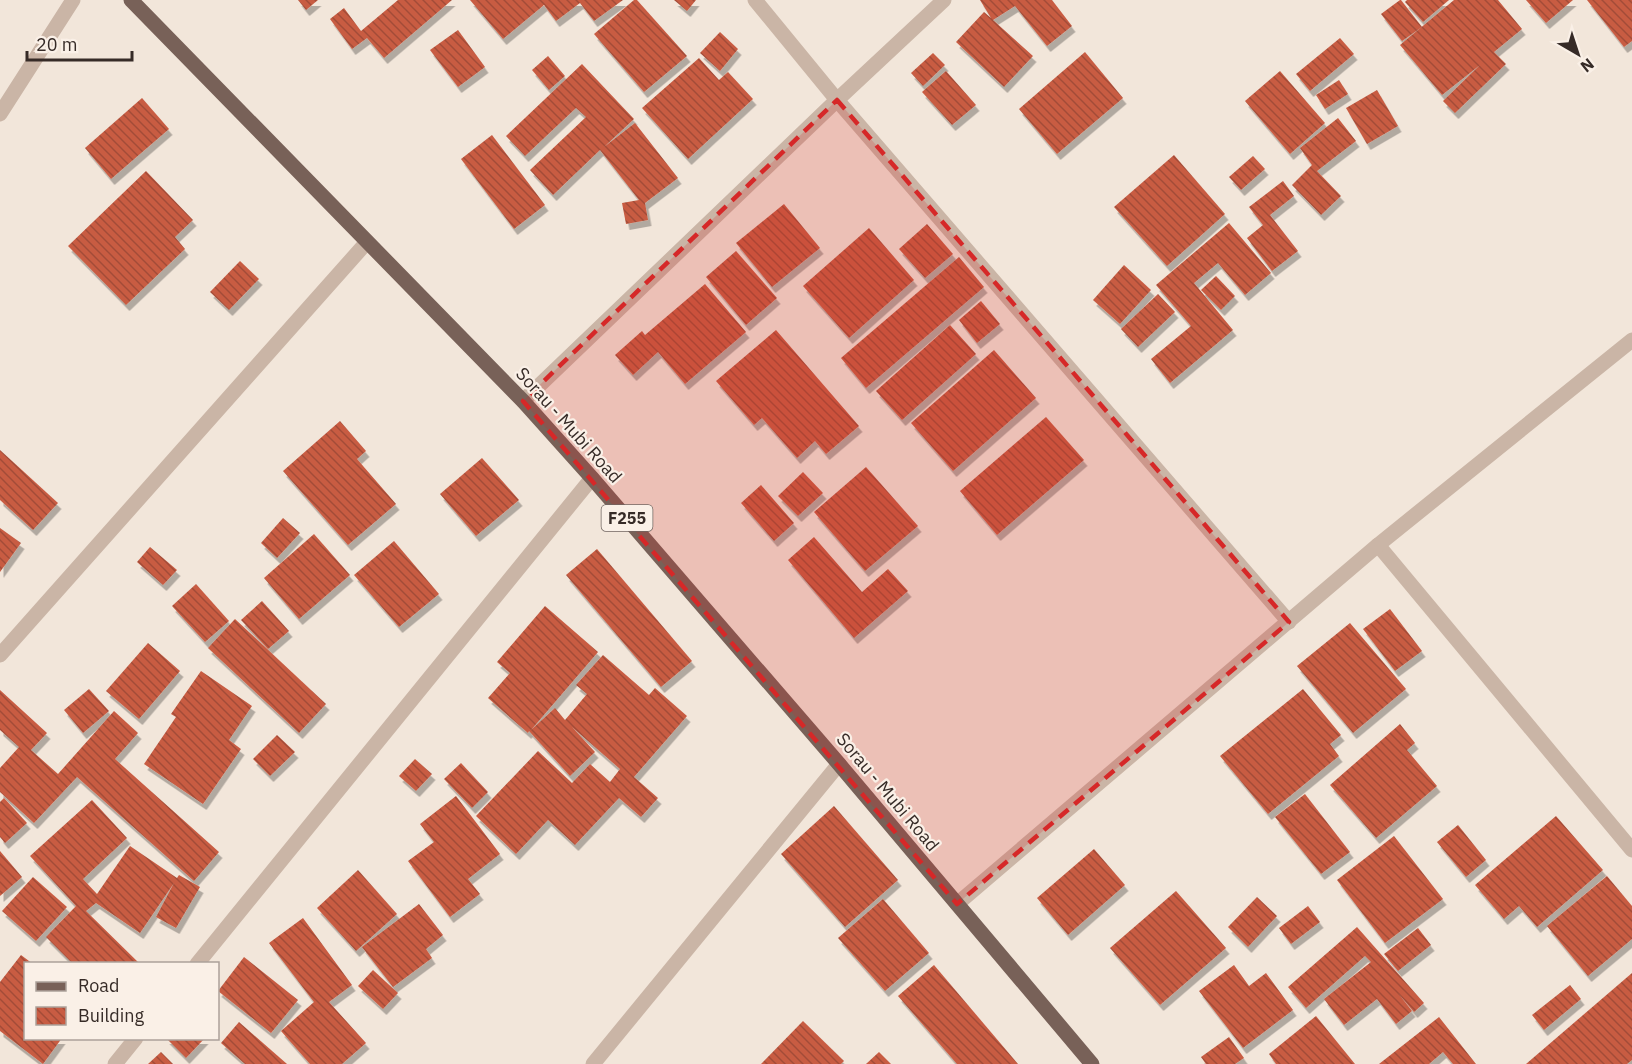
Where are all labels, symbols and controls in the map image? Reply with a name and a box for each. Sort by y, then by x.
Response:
scale bar [27,24,132,62]
north arrow [1548,24,1608,84]
text: 20 m [36,33,78,56]
text: N [1577,54,1598,77]
street label: Sorau - Mubi Road [511,362,627,488]
road number: F255 [602,505,652,531]
street label: Sorau - Mubi Road [832,728,944,856]
legend [24,962,219,1040]
text: Road [78,974,119,997]
text: Building [78,1004,145,1027]

